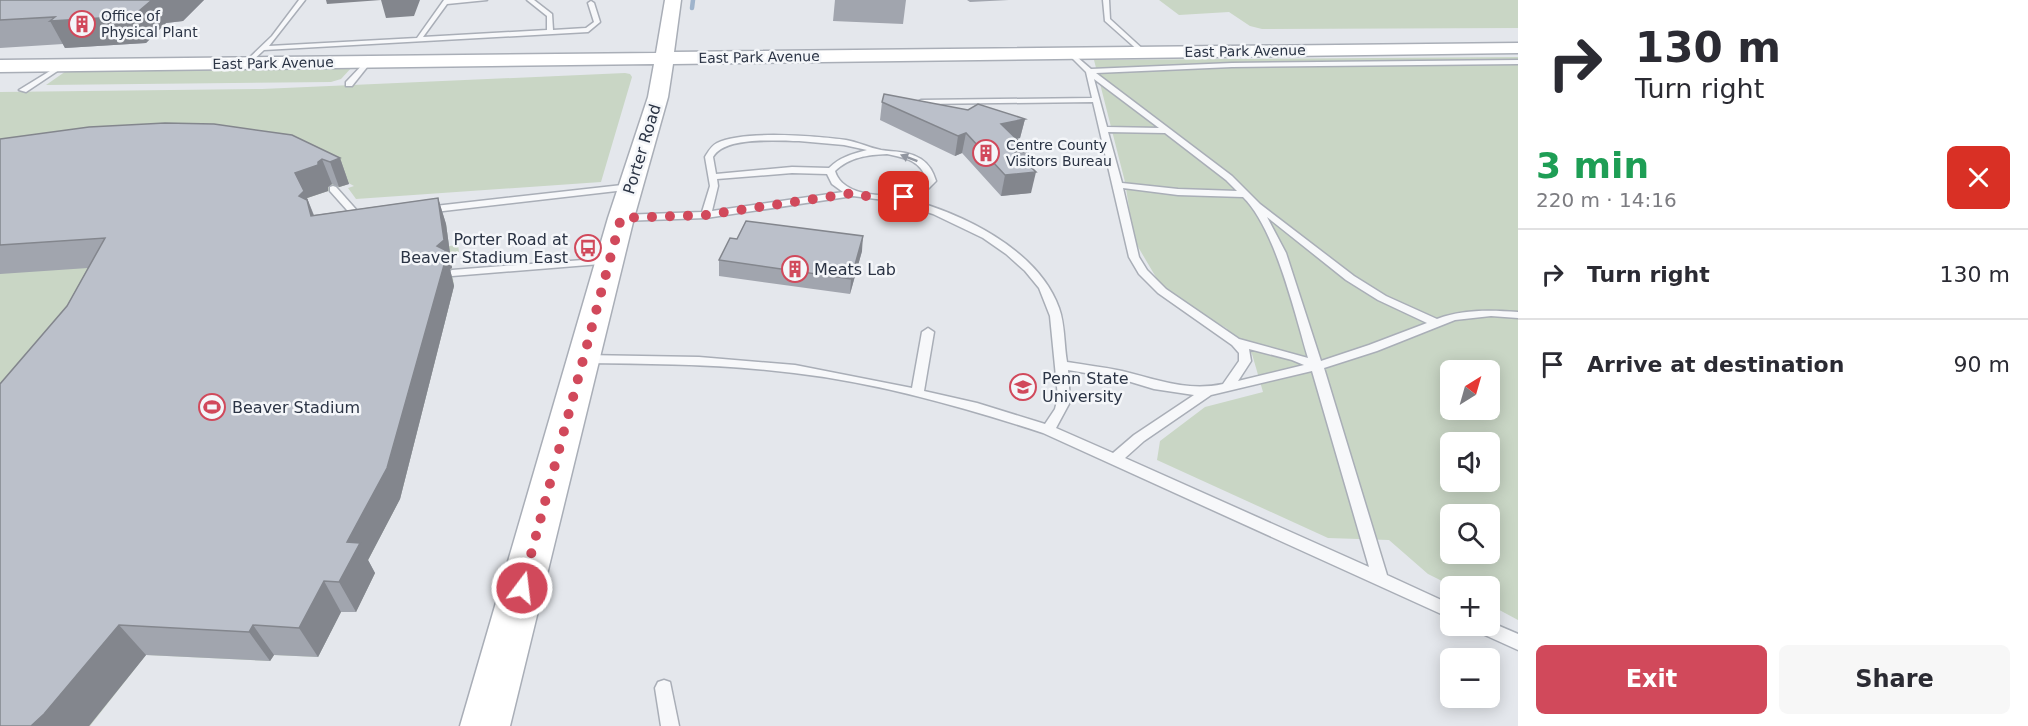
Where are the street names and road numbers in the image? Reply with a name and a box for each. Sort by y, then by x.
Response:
street label: East Park Avenue [1184,42,1306,60]
street label: East Park Avenue [698,48,820,66]
street label: East Park Avenue [212,54,334,72]
street label: Porter Road [619,102,665,196]

